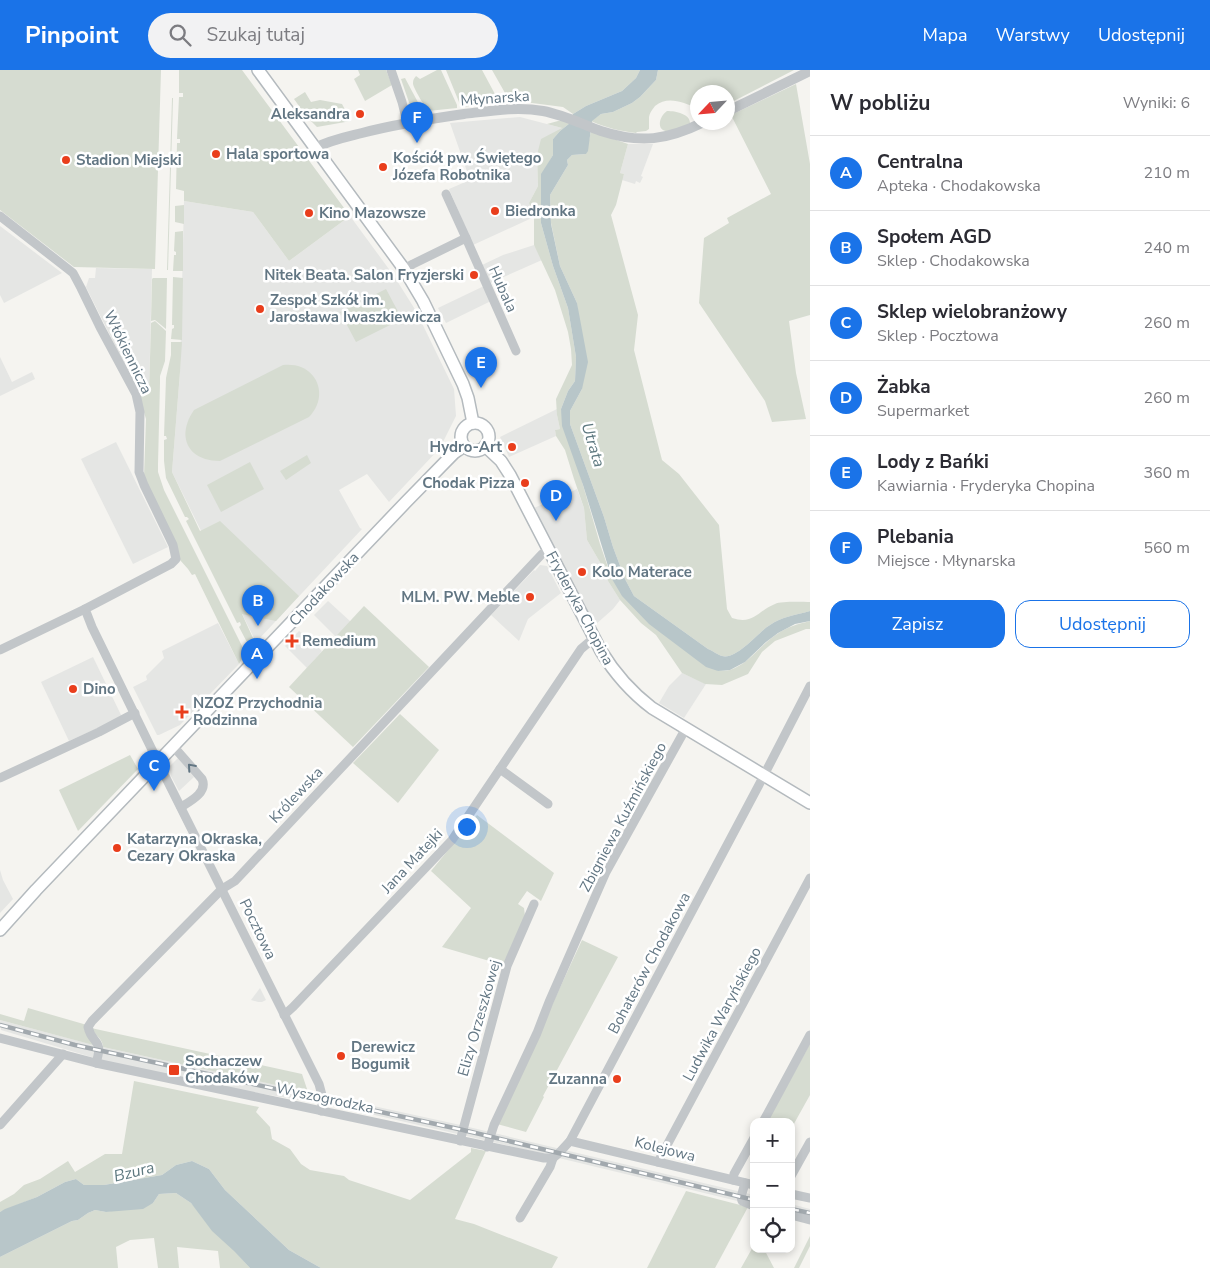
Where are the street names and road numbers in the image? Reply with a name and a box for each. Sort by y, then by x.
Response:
street label: Młynarska [460,86,530,110]
street label: Hubala [484,263,522,315]
street label: Włókiennicza [99,307,157,397]
street label: Fryderyka Chopina [541,547,619,669]
street label: Chodakowska [285,548,363,630]
street label: Zbigniewa Kuźmińskiego [575,739,671,895]
street label: Królewska [265,762,327,828]
street label: Jana Matejki [376,824,447,898]
street label: Bohaterów Chodakowa [603,889,695,1037]
street label: Pocztowa [235,895,281,963]
street label: Ludwika Waryńskiego [678,943,766,1085]
street label: Elizy Orzeszkowej [453,957,505,1079]
street label: Wyszogrodzka [274,1078,376,1118]
street label: Kolejowa [632,1132,698,1166]

